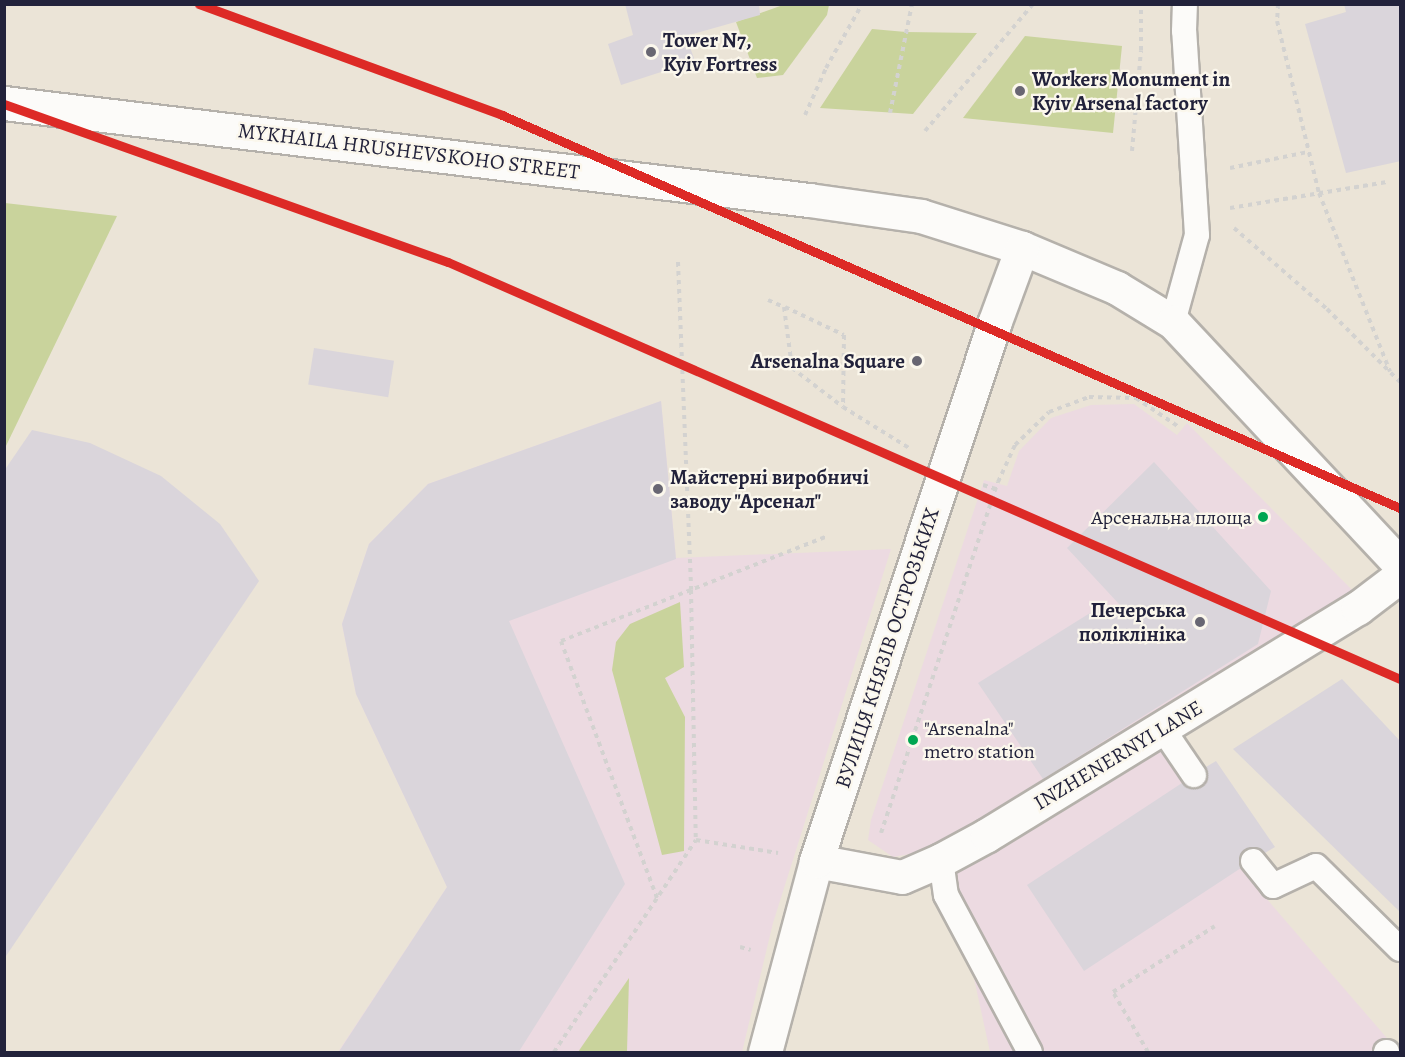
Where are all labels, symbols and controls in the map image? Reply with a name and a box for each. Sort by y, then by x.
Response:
place label: Tower N7, Kyiv Fortress [663,27,777,77]
marker: Tower N7, Kyiv Fortress [644,45,658,59]
place label: Workers Monument in Kyiv Arsenal factory [1032,66,1230,116]
marker: Workers Monument in Kyiv Arsenal factory [1013,84,1027,98]
street label: MYKHAILA HRUSHEVSKOHO STREET [237,118,581,184]
place label: Arsenalna Square [751,348,905,374]
marker: Arsenalna Square [910,354,924,368]
place label: Майстерні виробничі заводу "Арсенал" [670,464,869,514]
marker: Майстерні виробничі заводу "Арсенал" [651,482,665,496]
street label: ВУЛИЦЯ КНЯЗІВ ОСТРОЗЬКИХ [830,505,944,791]
place label: Арсенальна площа [1091,505,1252,529]
marker: Арсенальна площа [1257,511,1269,523]
place label: Печерська поліклініка [1079,597,1186,647]
marker: Печерська поліклініка [1191,613,1209,631]
street label: INZHENERNYI LANE [1029,695,1207,815]
place label: "Arsenalna" metro station [924,716,1035,763]
marker: "Arsenalna" metro station [907,734,919,746]

